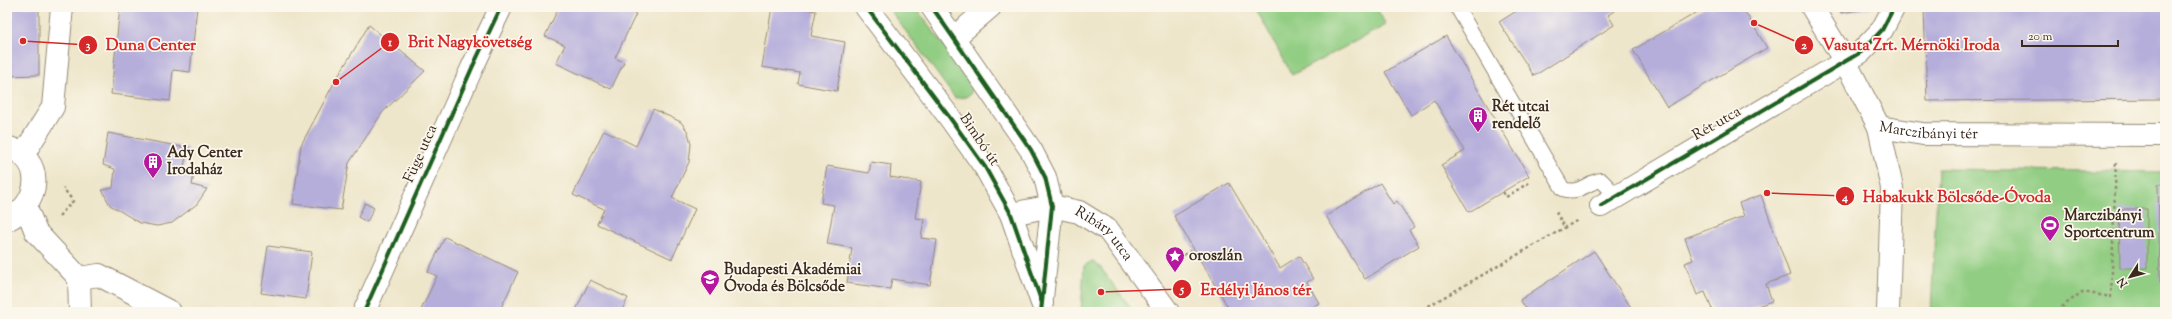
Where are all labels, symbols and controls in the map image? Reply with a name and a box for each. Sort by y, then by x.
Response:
scale bar [2022,22,2118,48]
callout: Brit Nagykövetség [380,28,540,56]
text: 20 m [2028,28,2053,46]
callout: Duna Center [78,31,204,59]
callout: Vasuta Zrt. Mérnöki Iroda [1794,31,2008,59]
text: Brit Nagykövetség [408,32,532,55]
text: 1 [387,34,393,52]
text: Duna Center [106,35,197,58]
text: Vasuta Zrt. Mérnöki Iroda [1822,35,2001,58]
text: 3 [86,37,91,55]
text: 2 [1801,37,1807,55]
place label: Rét utcai rendelő [1492,97,1550,135]
street label: Rét utca [1689,102,1745,146]
building icon: Rét utcai rendelő [1467,105,1489,133]
street label: Bimbó út [954,110,1004,170]
street label: Marczibányi tér [1878,117,1978,145]
street label: Füge utca [399,122,443,186]
place label: Ady Center Irodaház [167,143,243,181]
building icon: Ady Center Irodaház [142,151,164,179]
callout: Habakukk Bölcsőde-Óvoda [1835,182,2060,210]
text: Habakukk Bölcsőde-Óvoda [1863,186,2052,210]
text: 4 [1841,189,1848,207]
street label: Ribáry utca [1071,201,1138,266]
place label: Marczibányi Sportcentrum [2064,206,2155,244]
sports icon: Marczibányi Sportcentrum [2039,214,2061,242]
place icon: oroszlán [1164,245,1186,273]
place label: oroszlán [1189,246,1243,267]
north arrow [2110,257,2150,297]
place label: Budapesti Akadémiai Óvoda és Bölcsőde [724,260,862,298]
school or university icon: Budapesti Akadémiai Óvoda és Bölcsőde [699,268,721,296]
text: N [2114,274,2132,291]
callout: Erdélyi János tér [1172,275,1319,303]
text: Erdélyi János tér [1201,280,1312,303]
text: 5 [1179,281,1185,299]

